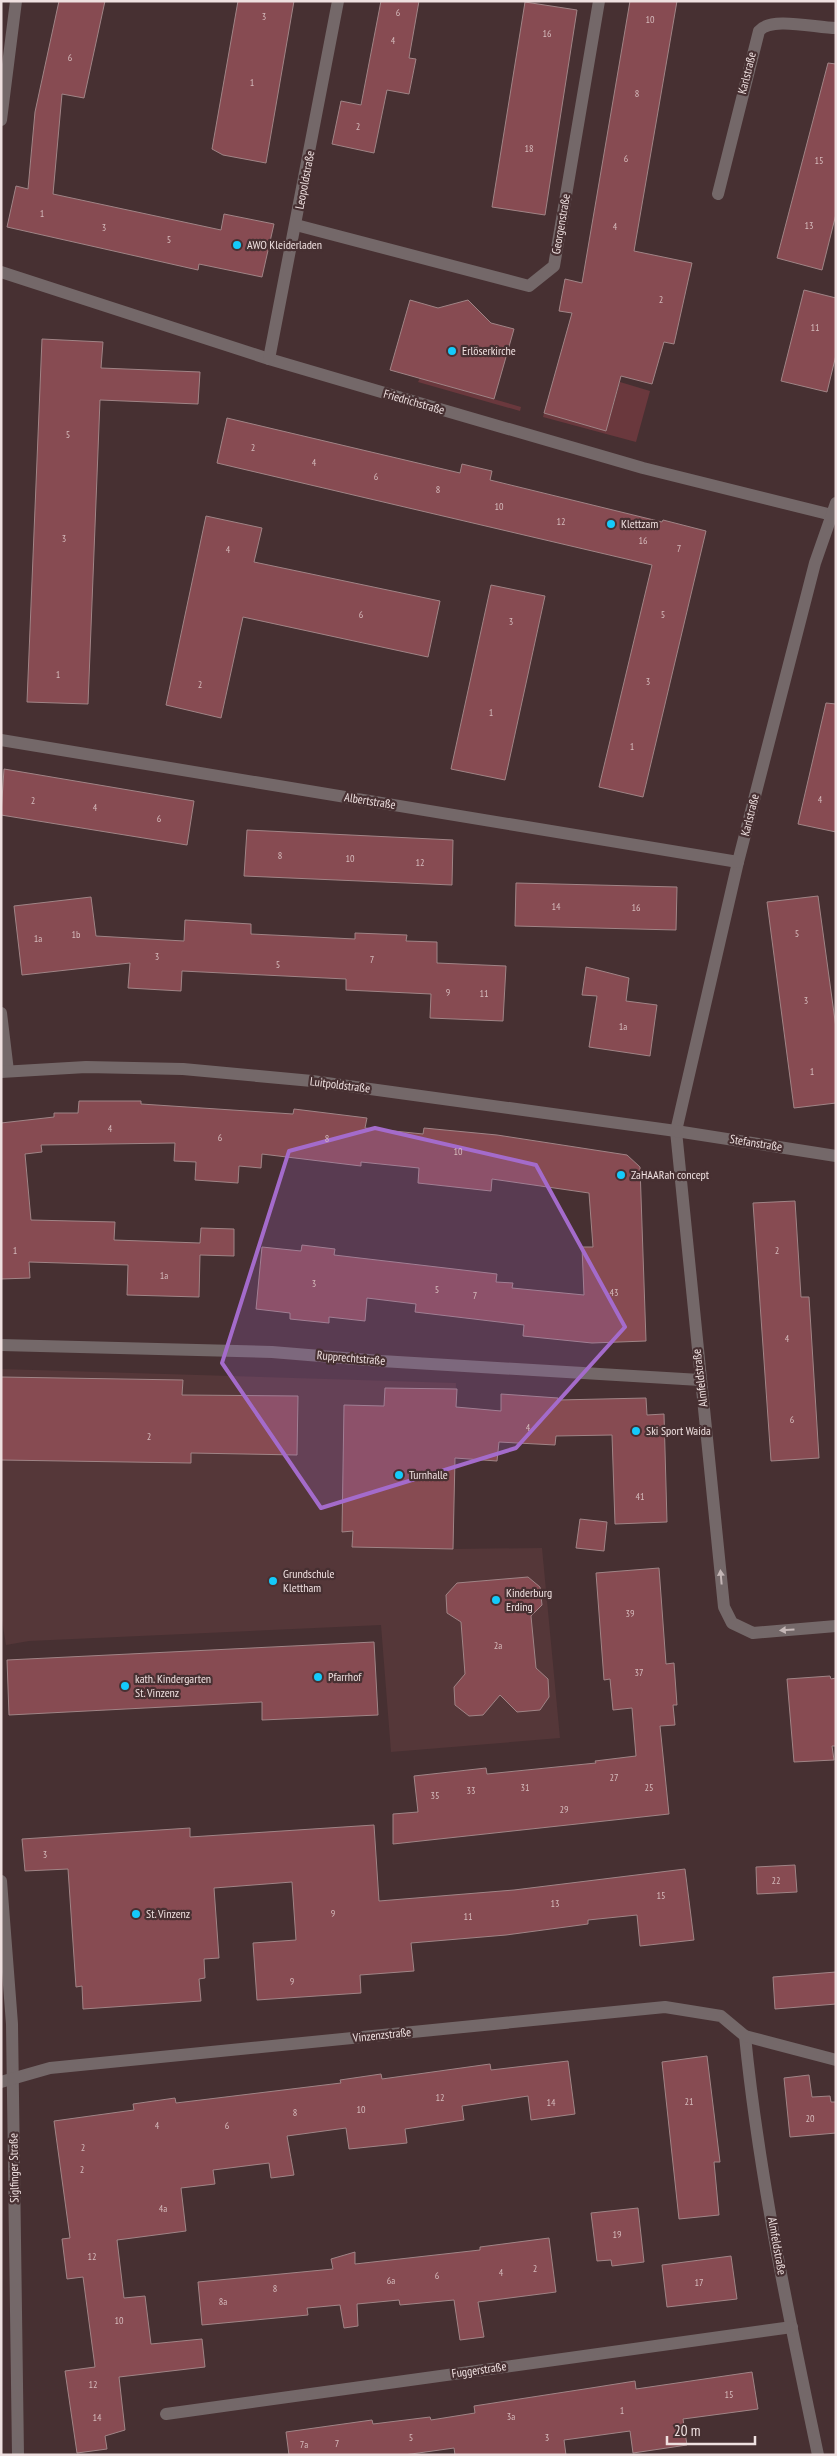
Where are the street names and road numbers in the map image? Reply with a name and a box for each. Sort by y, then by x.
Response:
street label: Karlstraße [734,50,759,95]
street label: Leopoldstraße [292,149,318,210]
street label: Georgenstraße [548,193,573,255]
street label: Friedrichstraße [382,386,446,417]
street label: Albertstraße [343,789,397,812]
street label: Karlstraße [737,792,762,837]
street label: Luitpoldstraße [309,1073,371,1096]
street label: Stefanstraße [729,1131,783,1154]
street label: Rupprechtstraße [316,1347,386,1368]
street label: Almfeldstraße [688,1348,711,1408]
street label: Vinzenzstraße [351,2024,412,2045]
street label: Siglfinger Straße [5,2133,22,2203]
street label: Almfeldstraße [765,2216,790,2276]
street label: Fuggerstraße [451,2358,507,2381]

